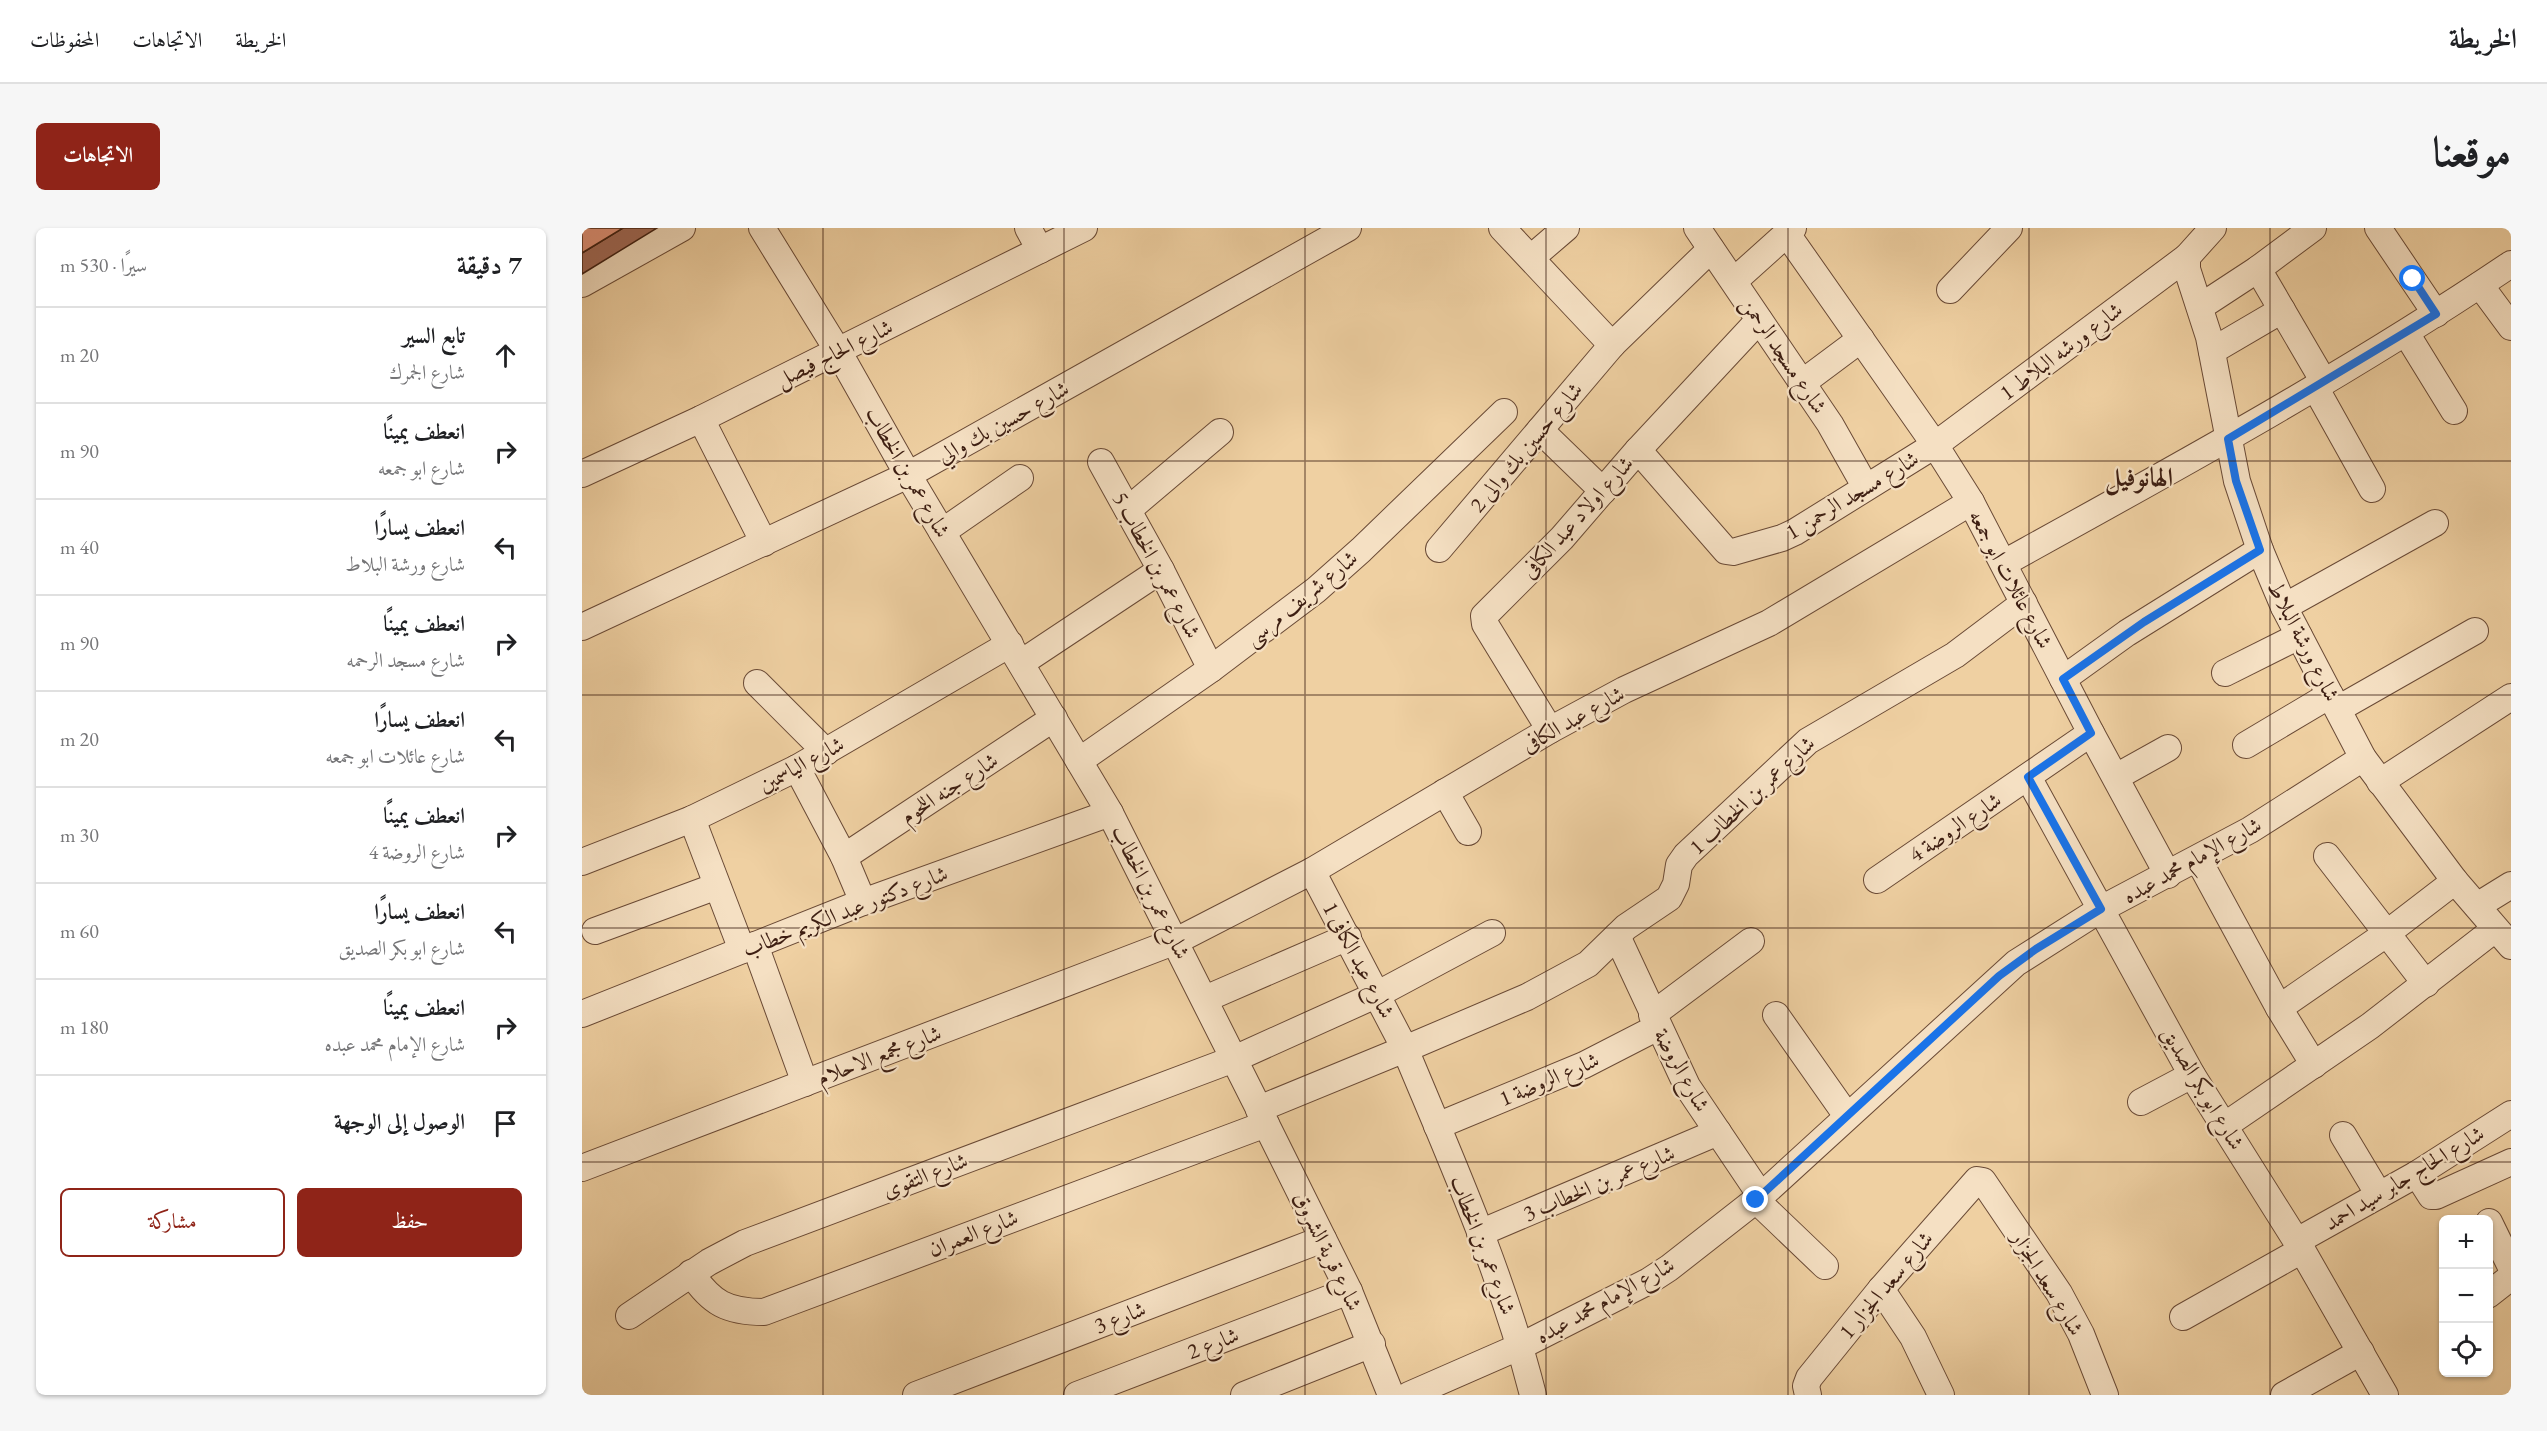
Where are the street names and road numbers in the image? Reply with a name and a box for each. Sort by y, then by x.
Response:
street label: شارع مسجد الرحمن [1731,291,1834,422]
street label: شارع ورشه البلاط 1 [1994,295,2131,410]
street label: شارع الحاج فيصل [771,312,900,398]
street label: شارع حسين بك والي [932,374,1076,474]
street label: شارع حسين بك والى 2 [1463,376,1592,521]
street label: شارع عمر بن الخطاب [855,401,957,545]
street label: شارع مسجد الرحمن 1 [1780,444,1926,550]
street label: شارع اولاد عبد الكافى [1514,450,1643,587]
street label: شارع عمر بن الخطاب 5 [1103,487,1208,645]
street label: شارع عائلات ابو جمعه [1959,504,2060,656]
street label: شارع شريف مرسى [1239,544,1366,656]
street label: شارع ورشة البلاط [2258,576,2347,708]
street label: شارع عبد الكافى [1516,679,1632,763]
street label: شارع الياسمين [753,729,851,802]
street label: شارع عمر بن الخطاب 1 [1683,729,1824,864]
street label: شارع جنه اللحوم [894,746,1006,835]
street label: شارع الروضة 4 [1903,785,2009,872]
street label: شارع الإمام محمد عبده [2117,810,2269,915]
street label: شارع عمر بن الخطاب [1101,820,1197,966]
street label: شارع دكتور عبد الكريم خطاب [738,858,954,968]
street label: شارع عبد الكافى 1 [1313,897,1402,1025]
street label: شارع مجمع الاحلام [813,1018,947,1097]
street label: شارع ابو بكر الصديق [2151,1021,2251,1157]
street label: شارع الروضة [1644,1023,1717,1119]
street label: شارع الروضة 1 [1495,1045,1605,1117]
street label: شارع الحاج جابر سيد احمد [2318,1119,2492,1242]
street label: شارع عمر بن الخطاب 3 [1519,1138,1681,1232]
street label: شارع التقوى [878,1145,973,1208]
street label: شارع عمر بن الخطاب [1439,1171,1523,1320]
street label: شارع قرية الشروق [1283,1187,1369,1317]
street label: شارع العمران [924,1203,1024,1267]
street label: شارع سعد الجزار [2001,1223,2091,1343]
street label: شارع سعد الجزار 1 [1832,1225,1943,1348]
street label: شارع الإمام محمد عبده [1530,1250,1682,1355]
street label: شارع 3 [1090,1294,1151,1344]
street label: شارع 2 [1183,1320,1244,1370]

